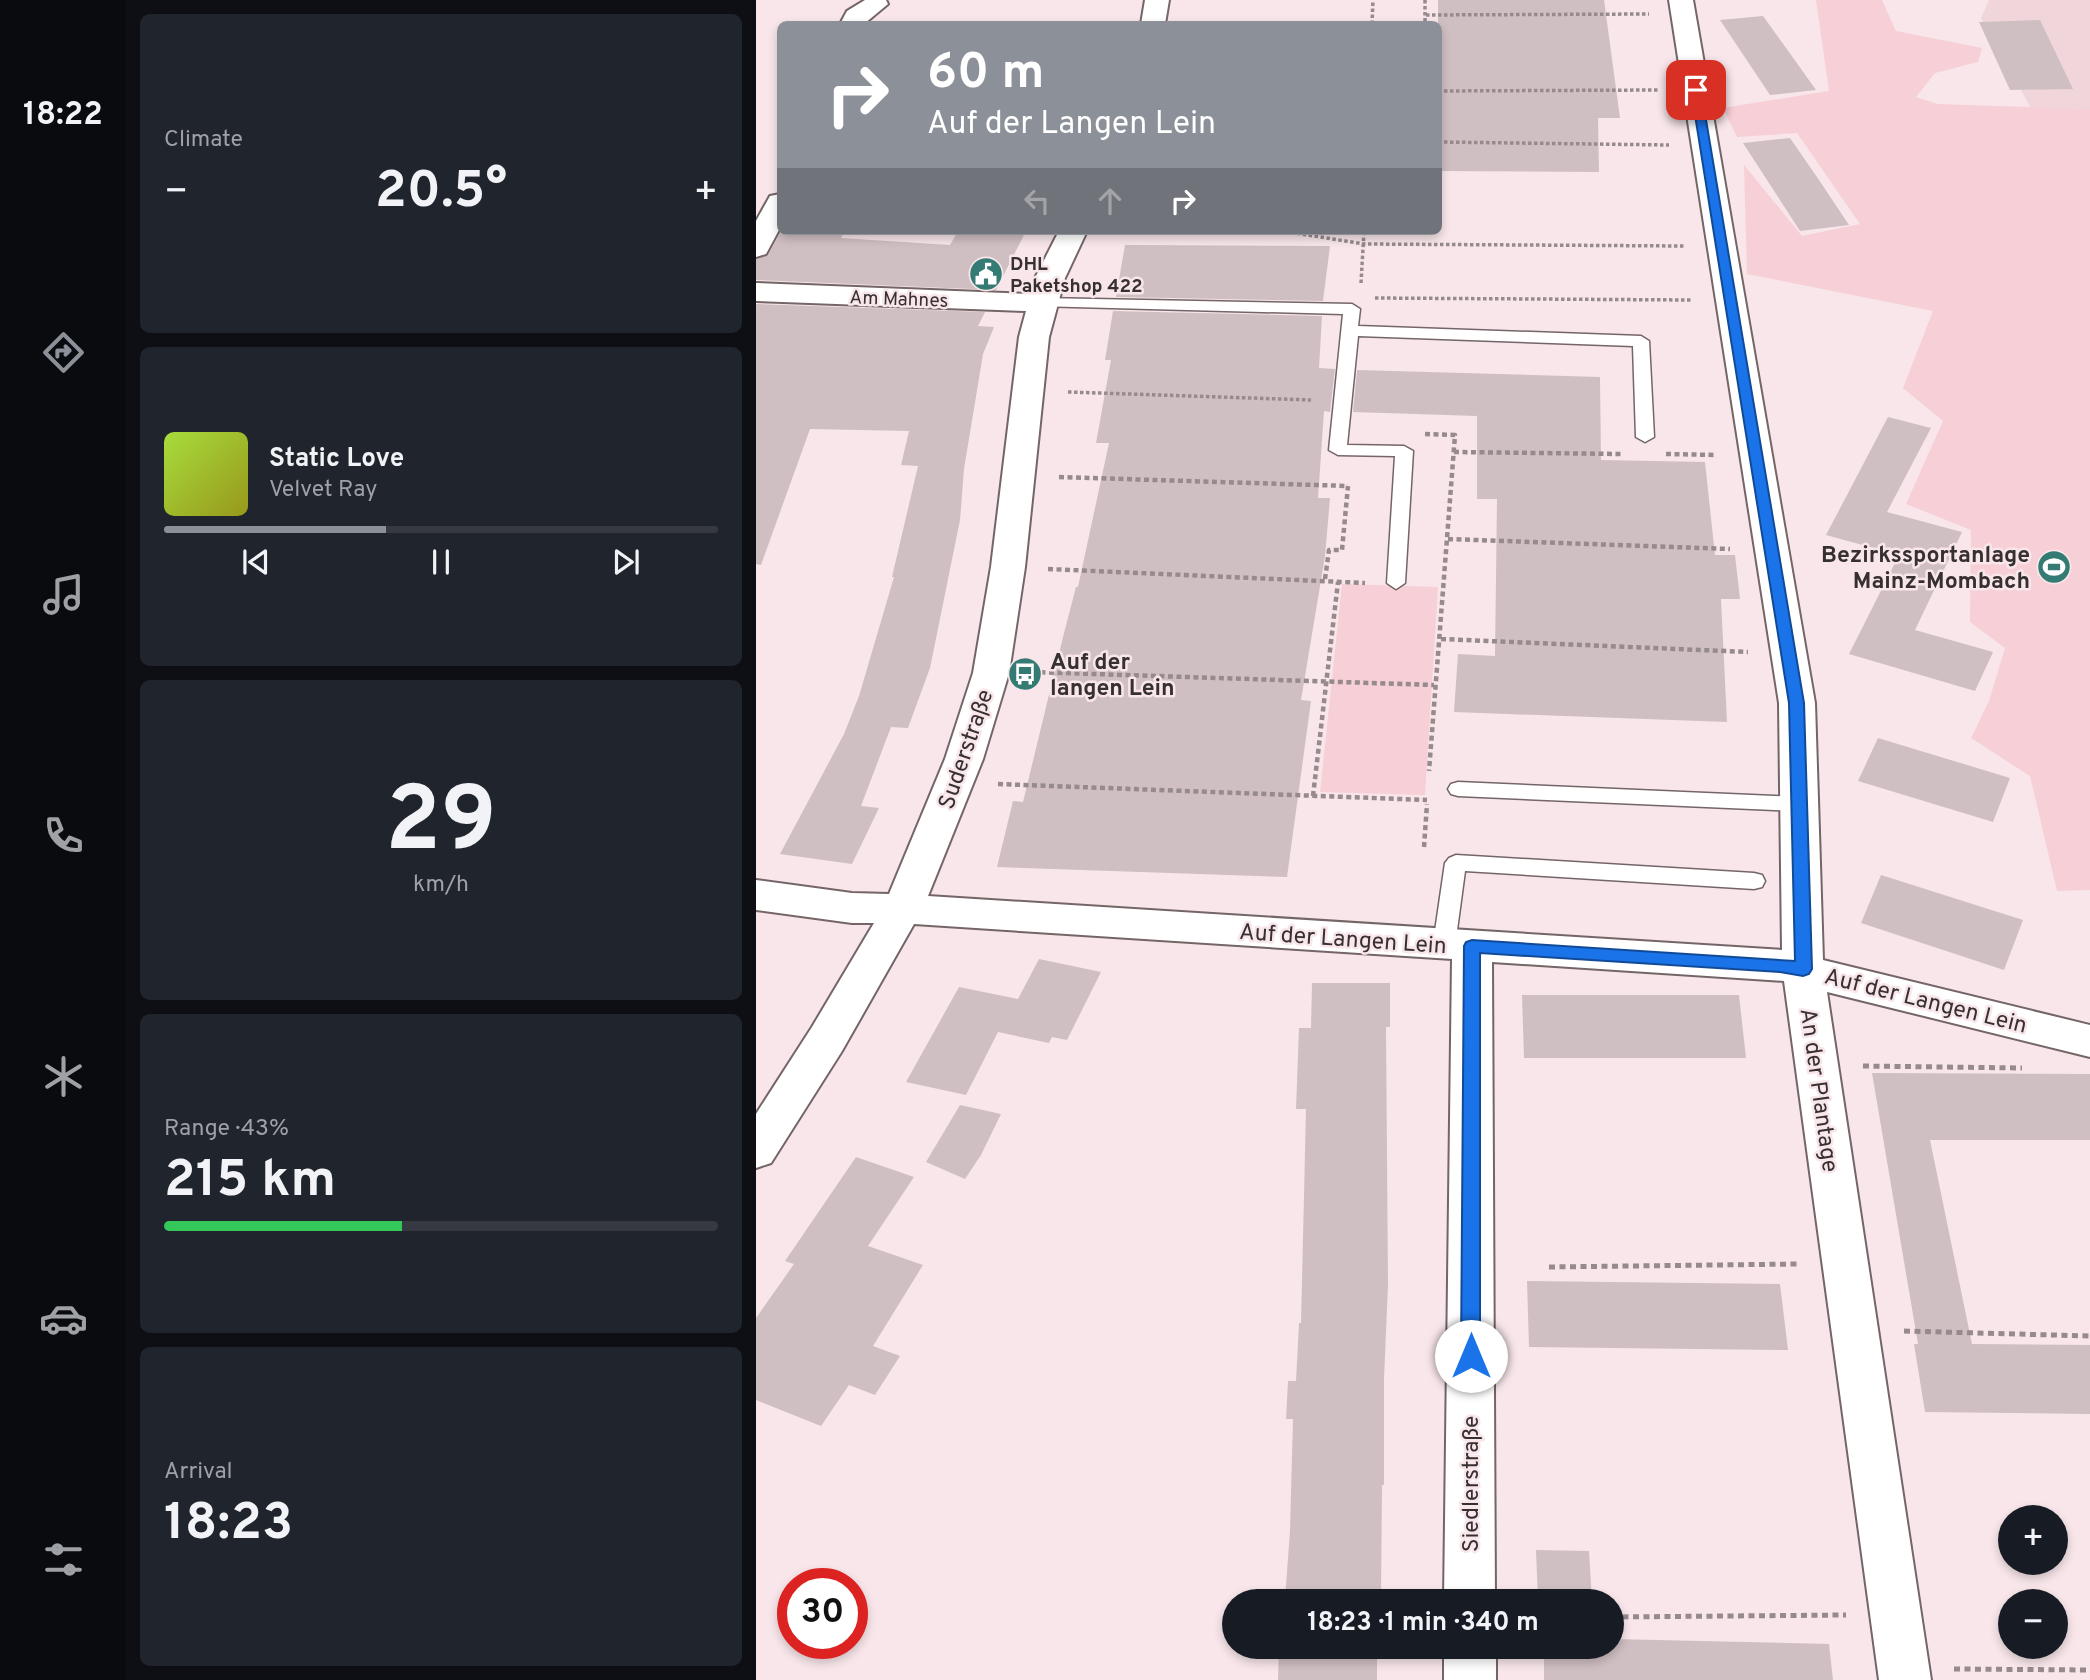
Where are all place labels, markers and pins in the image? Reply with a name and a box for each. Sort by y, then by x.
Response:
pin [1666,60,1726,120]
place label: DHL Paketshop 422 [1010,253,1143,299]
public building icon: DHL Paketshop 422 [967,255,1005,293]
place label: Bezirkssportanlage Mainz-Mombach [1821,542,2030,597]
sports icon: Bezirkssportanlage Mainz-Mombach [2035,548,2073,586]
place label: Auf der langen Lein [1050,649,1175,704]
bus stop icon: Auf der langen Lein [1006,655,1044,693]

